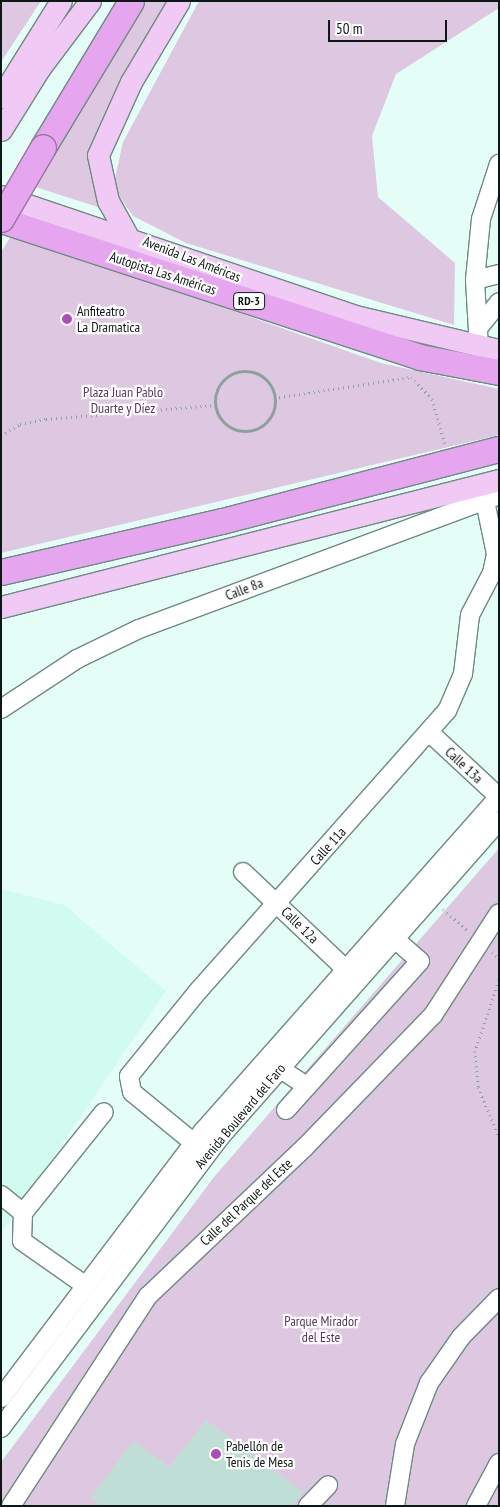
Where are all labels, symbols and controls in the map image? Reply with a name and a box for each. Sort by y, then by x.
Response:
scale bar [330,10,449,42]
text: 50 m [336,19,362,38]
street label: Avenida Las Américas [141,233,243,285]
street label: Autopista Las Américas [107,248,219,298]
road number: RD-3 [233,292,265,310]
place label: Anfiteatro La Dramatica [77,303,140,336]
marker: Anfiteatro La Dramatica [61,313,73,325]
park label: Plaza Juan Pablo Duarte y Díez [83,384,163,417]
street label: Calle 8a [223,574,265,604]
street label: Calle 13a [442,743,486,787]
street label: Calle 11a [307,824,349,868]
street label: Calle 12a [278,903,322,947]
street label: Avenida Boulevard del Faro [191,1060,289,1172]
street label: Calle del Parque del Este [196,1155,296,1249]
park label: Parque Mirador del Este [284,1313,358,1345]
place label: Pabellón de Tenis de Mesa [226,1438,293,1470]
marker: Pabellón de Tenis de Mesa [210,1448,222,1460]

